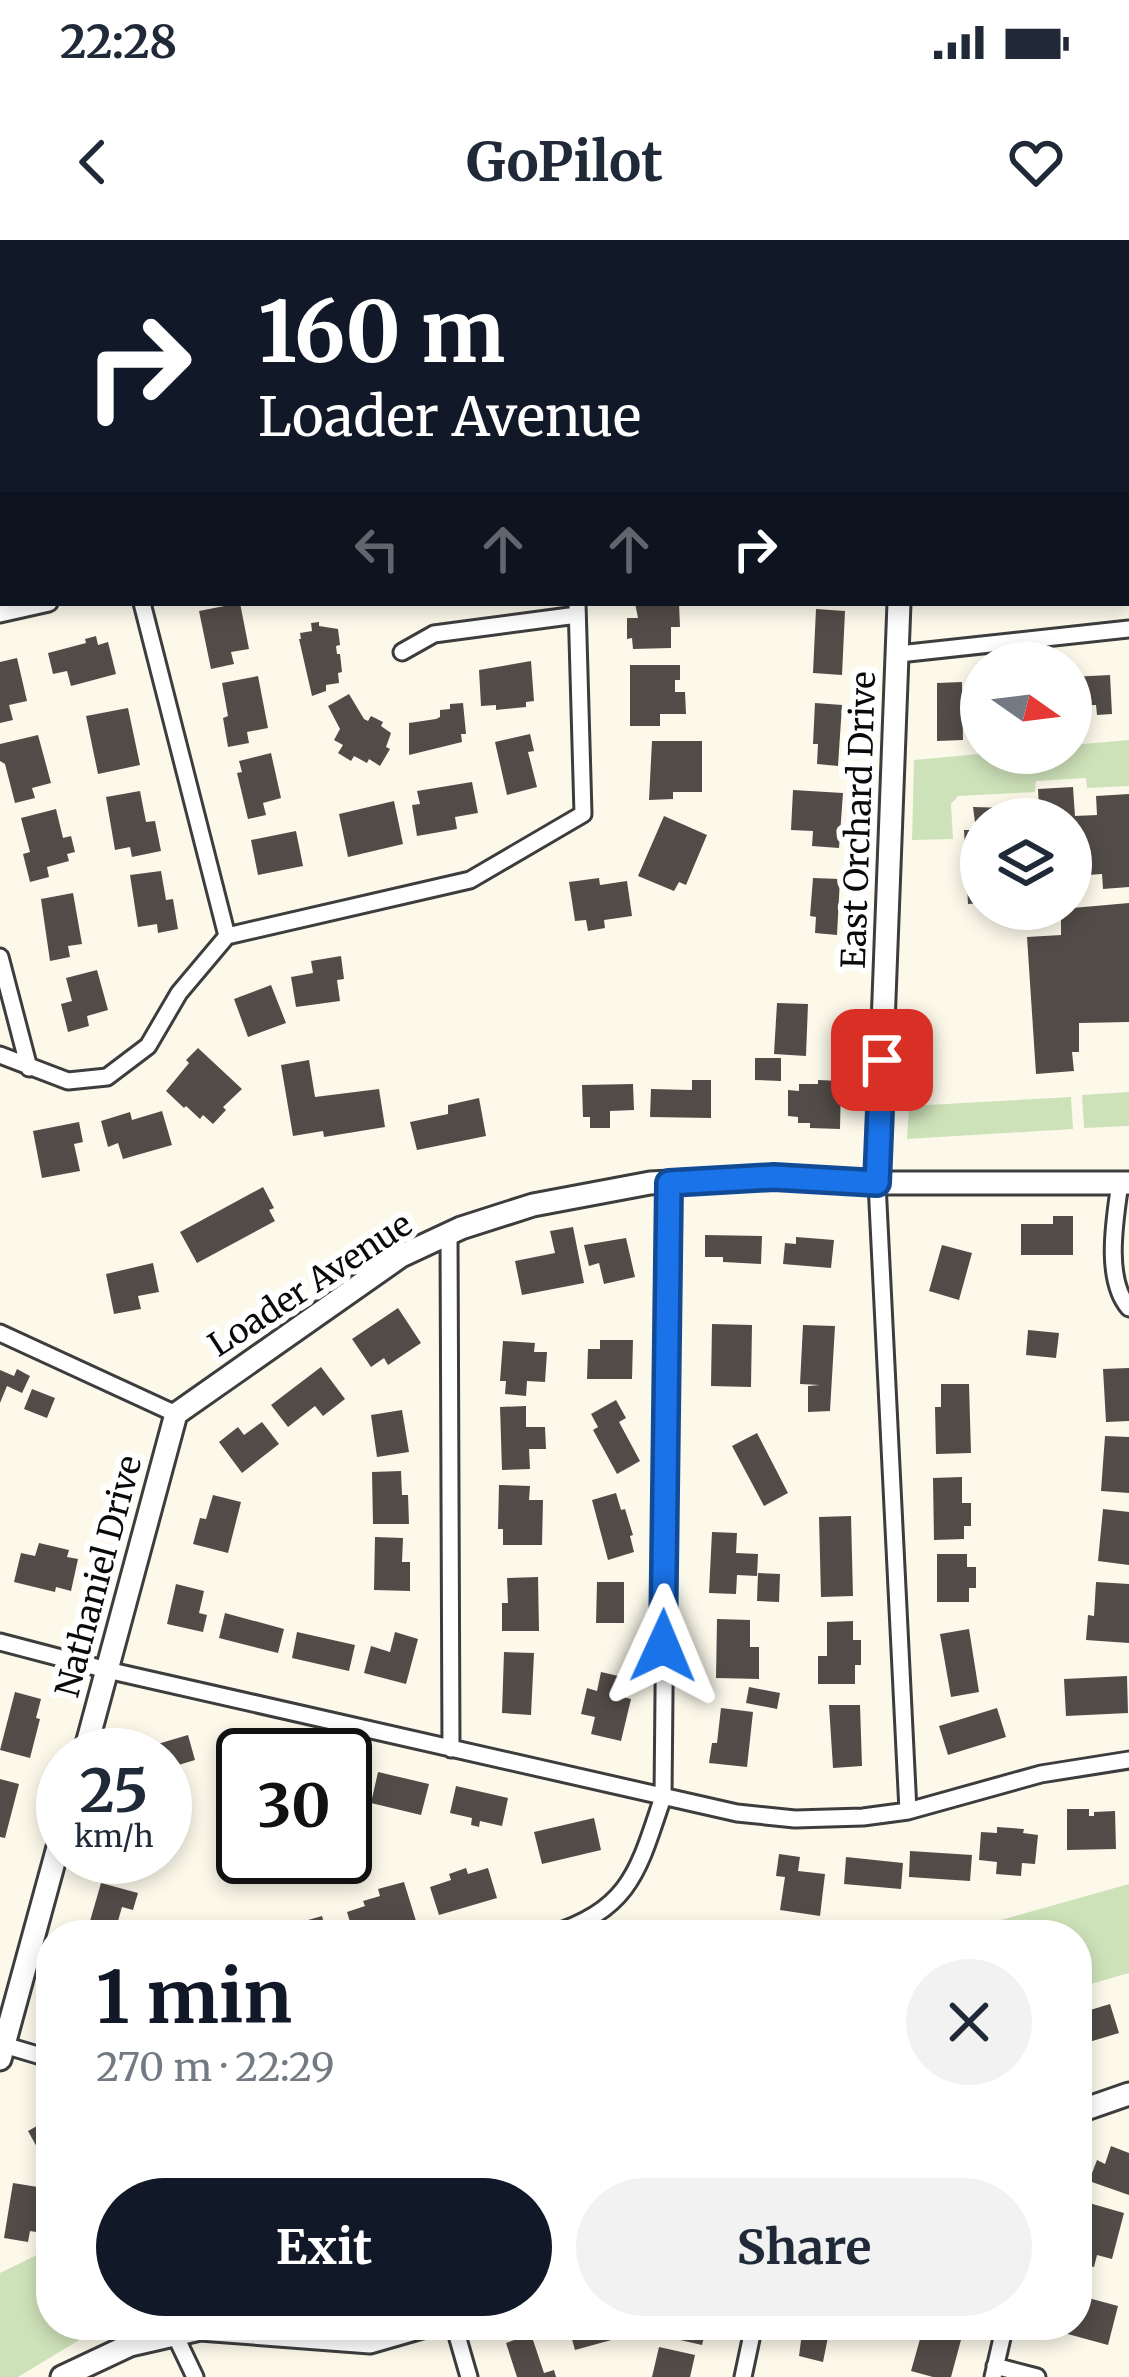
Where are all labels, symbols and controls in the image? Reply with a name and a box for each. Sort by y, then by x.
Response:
text: 22:28 [60,14,177,70]
text: GoPilot [466,128,663,196]
icon: back [60,129,126,195]
icon: heart [1003,129,1069,195]
text: 160 m [258,279,505,385]
icon: right [60,288,216,444]
text: Loader Avenue [258,383,641,451]
icon: left [344,516,410,582]
icon: ahead [470,516,536,582]
icon: ahead [596,516,662,582]
icon: right [722,516,788,582]
north arrow [960,642,1092,774]
map controls [960,642,1092,930]
street label: East Orchard Drive [833,671,884,969]
button: layers [960,798,1092,930]
pin [831,1009,933,1111]
icon: arrive [849,1027,915,1093]
street label: Loader Avenue [201,1203,420,1365]
street label: Nathaniel Drive [47,1451,150,1701]
position arrow [600,1583,726,1709]
speed limit sign: 30 [216,1728,372,1884]
text: 25 [80,1753,148,1828]
text: km/h [74,1817,154,1855]
text: 1 min [96,1952,292,2043]
button: close [906,1959,1032,2085]
text: 270 m · 22:29 [96,2043,335,2092]
button: Exit [96,2178,552,2316]
button: Share [576,2178,1032,2316]

